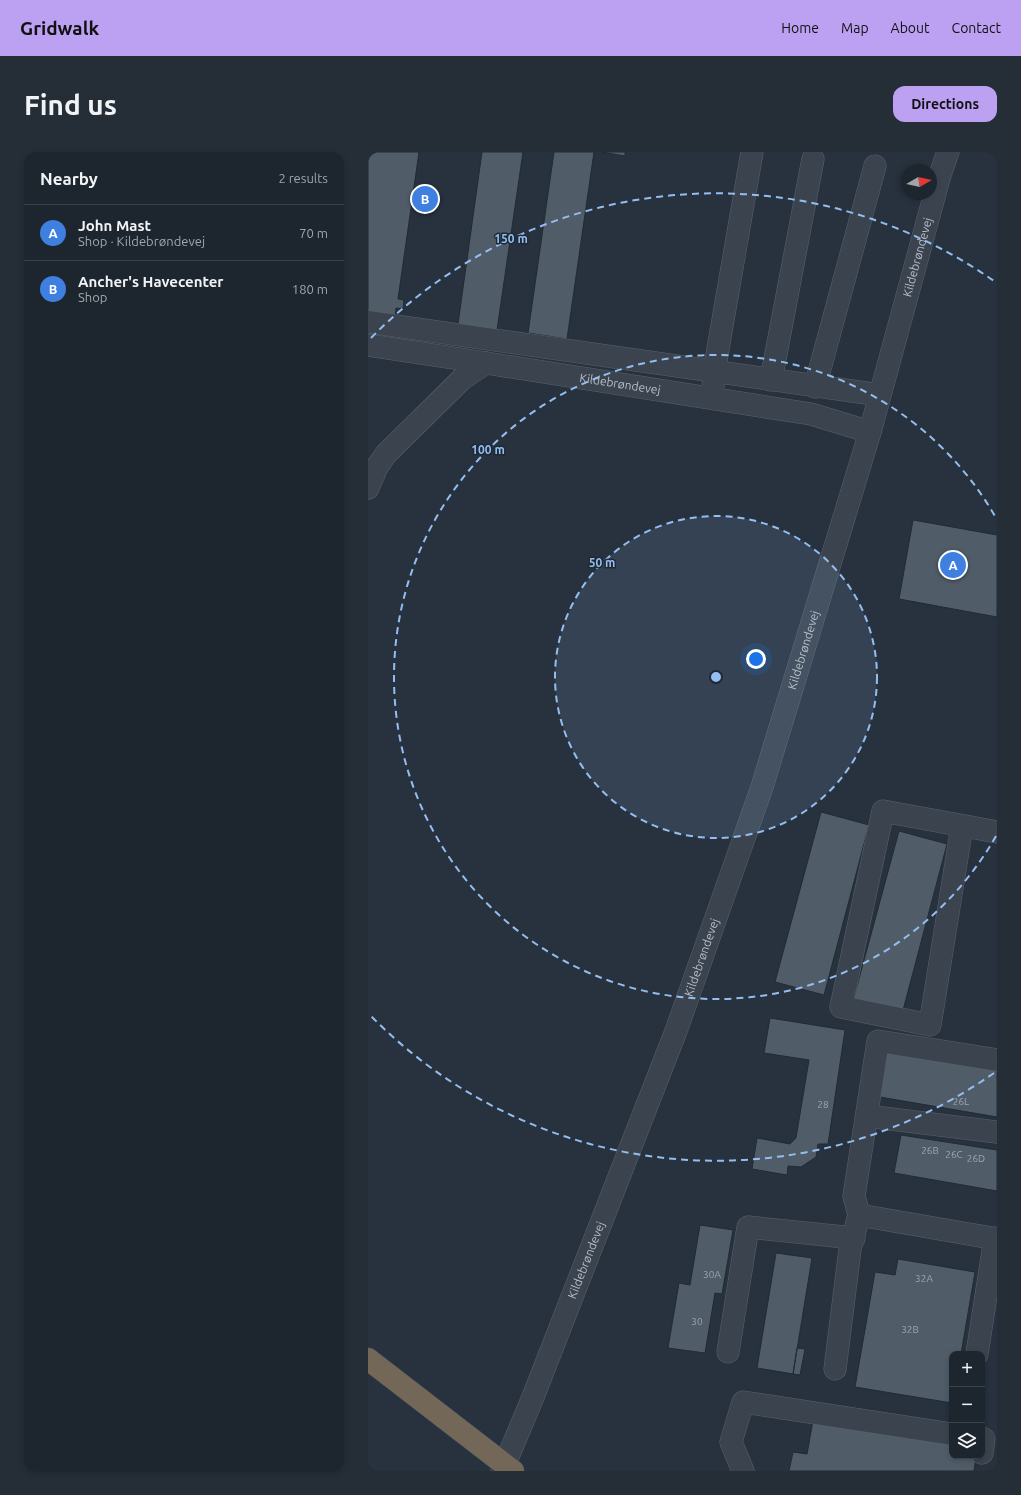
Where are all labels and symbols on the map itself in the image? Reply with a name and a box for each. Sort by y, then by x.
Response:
north arrow [901,164,937,200]
pin: B [412,184,438,214]
street label: Kildebrøndevej [900,216,934,298]
text: 150 m [494,232,528,245]
street label: Kildebrøndevej [579,371,662,396]
text: 100 m [471,443,505,456]
pin: A [940,550,966,580]
text: 50 m [589,556,615,569]
street label: Kildebrøndevej [785,609,821,691]
your location [746,649,766,669]
centre of rings [709,670,723,684]
street label: Kildebrøndevej [682,917,721,998]
house number: 26L [953,1096,969,1107]
house number: 28 [817,1099,829,1110]
house number: 26B [921,1145,939,1156]
house number: 26C [945,1149,963,1160]
house number: 26D [967,1153,985,1164]
street label: Kildebrøndevej [565,1220,607,1301]
house number: 30A [703,1269,721,1280]
house number: 32A [915,1273,933,1284]
house number: 30 [691,1316,703,1327]
house number: 32B [901,1324,919,1335]

